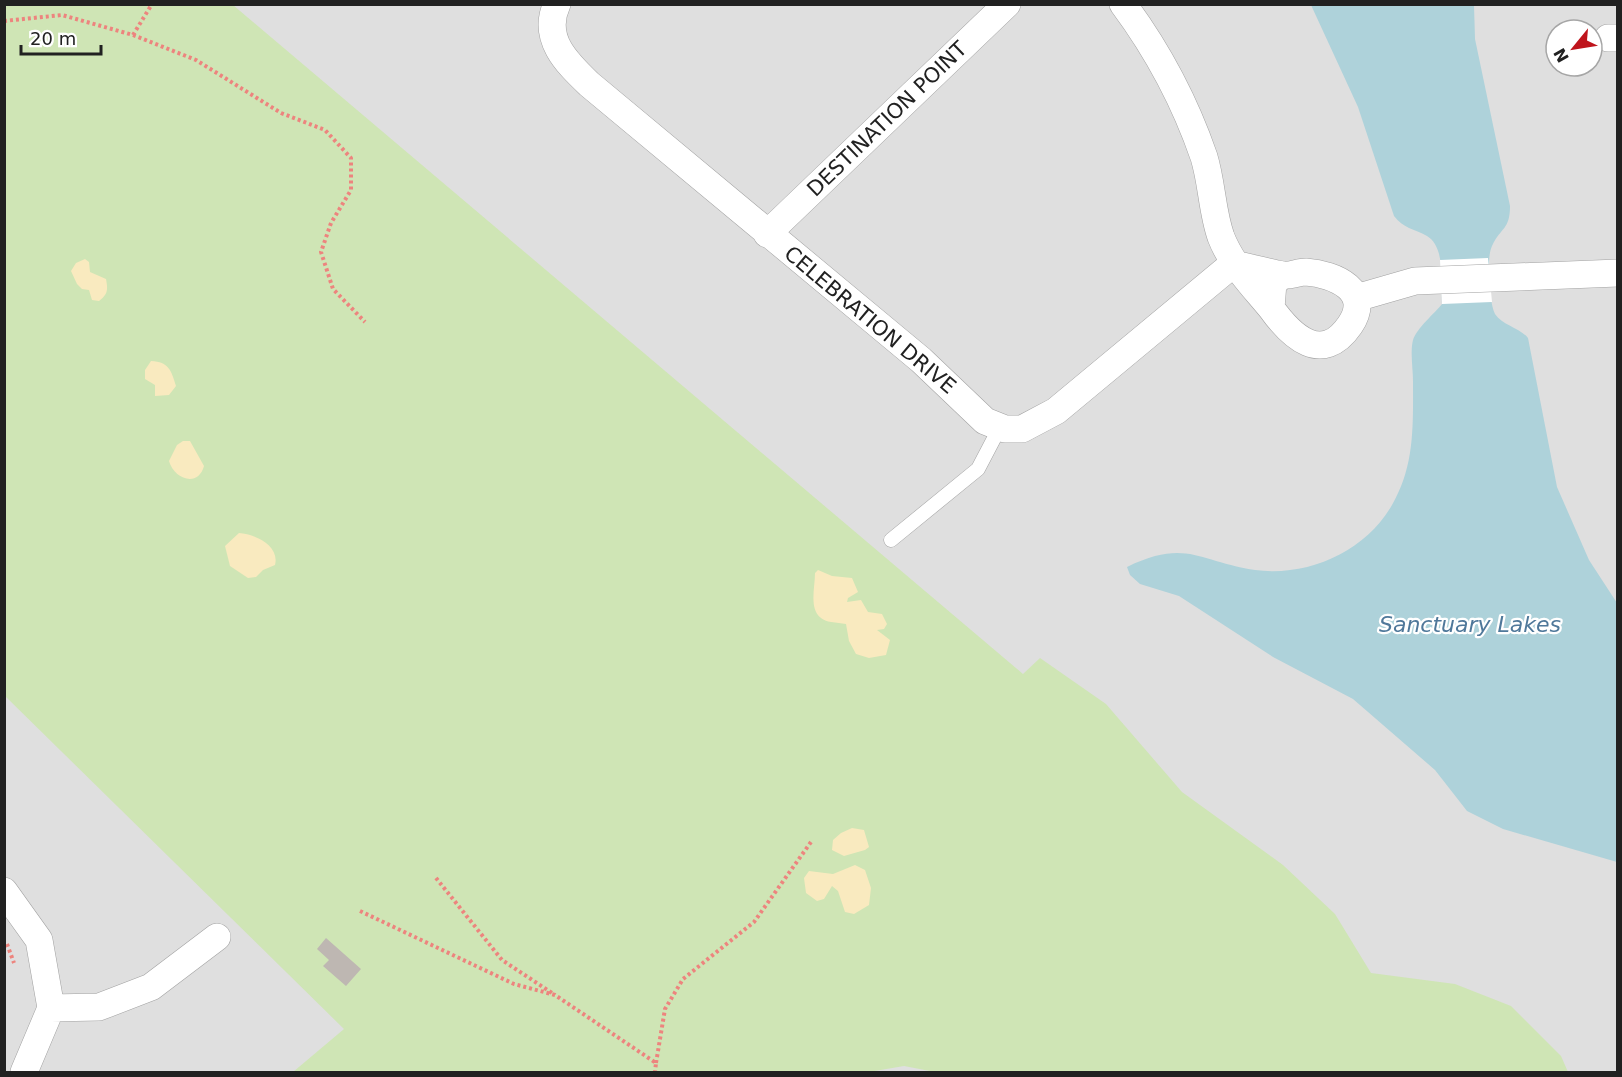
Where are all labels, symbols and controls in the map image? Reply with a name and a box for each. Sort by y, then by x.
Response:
scale bar [21,18,100,56]
north arrow [1544,18,1604,78]
text: 20 m [30,28,76,49]
street label: DESTINATION POINT [802,37,972,201]
text: N [1550,45,1573,66]
street label: CELEBRATION DRIVE [779,241,961,399]
water label: Sanctuary Lakes [1379,612,1561,637]

